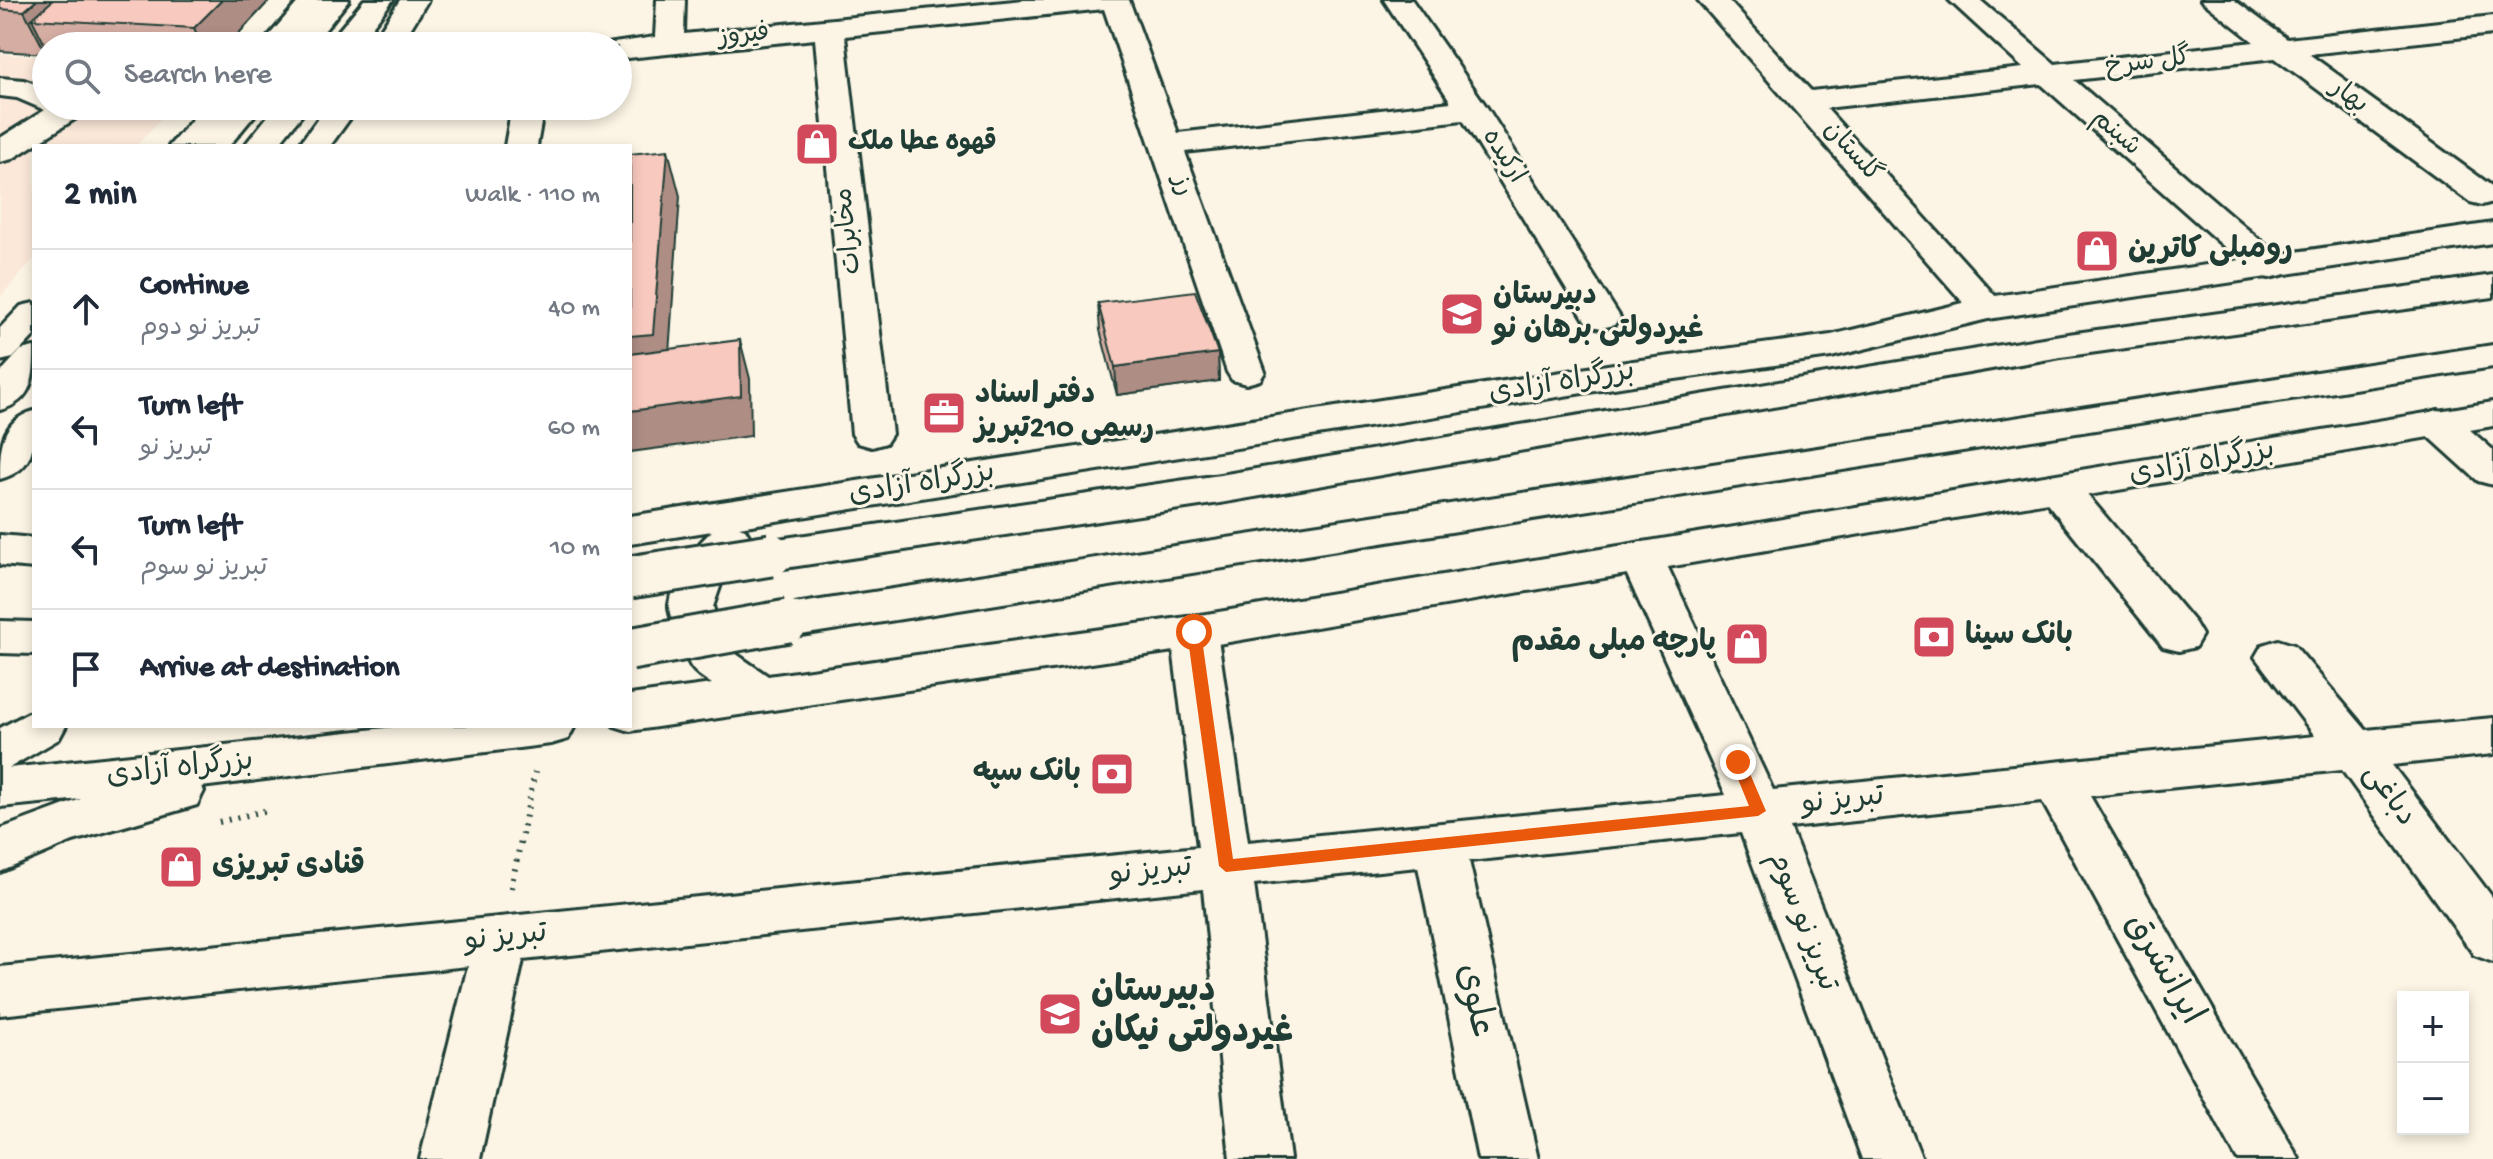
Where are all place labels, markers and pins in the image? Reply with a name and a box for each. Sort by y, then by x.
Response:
shop icon: قهوه عطا ملک [793,120,841,168]
place label: قهوه عطا ملک [848,127,997,160]
shop icon: رومبلی کاترین [2073,227,2121,275]
place label: رومبلی کاترین [2128,234,2293,269]
place label: دبیرستان غیردولتی برهان نو [1491,280,1703,349]
school or university icon: دبیرستان غیردولتی برهان نو [1438,290,1486,338]
place label: دفتر اسناد رسمی 210تبریز [972,376,1154,448]
office icon: دفتر اسناد رسمی 210تبریز [920,389,968,437]
bank icon: بانک سینا [1910,613,1958,661]
place label: بانک سینا [1965,619,2073,655]
shop icon: پارچه مبلی مقدم [1723,620,1771,668]
place label: پارچه مبلی مقدم [1511,627,1716,662]
bank icon: بانک سپه [1088,750,1136,798]
place label: بانک سپه [973,756,1081,792]
shop icon: قنادی تبریزی [157,843,205,891]
place label: قنادی تبریزی [212,847,365,885]
place label: دبیرستان غیردولتی نیکان [1091,972,1293,1056]
school or university icon: دبیرستان غیردولتی نیکان [1036,990,1084,1038]

